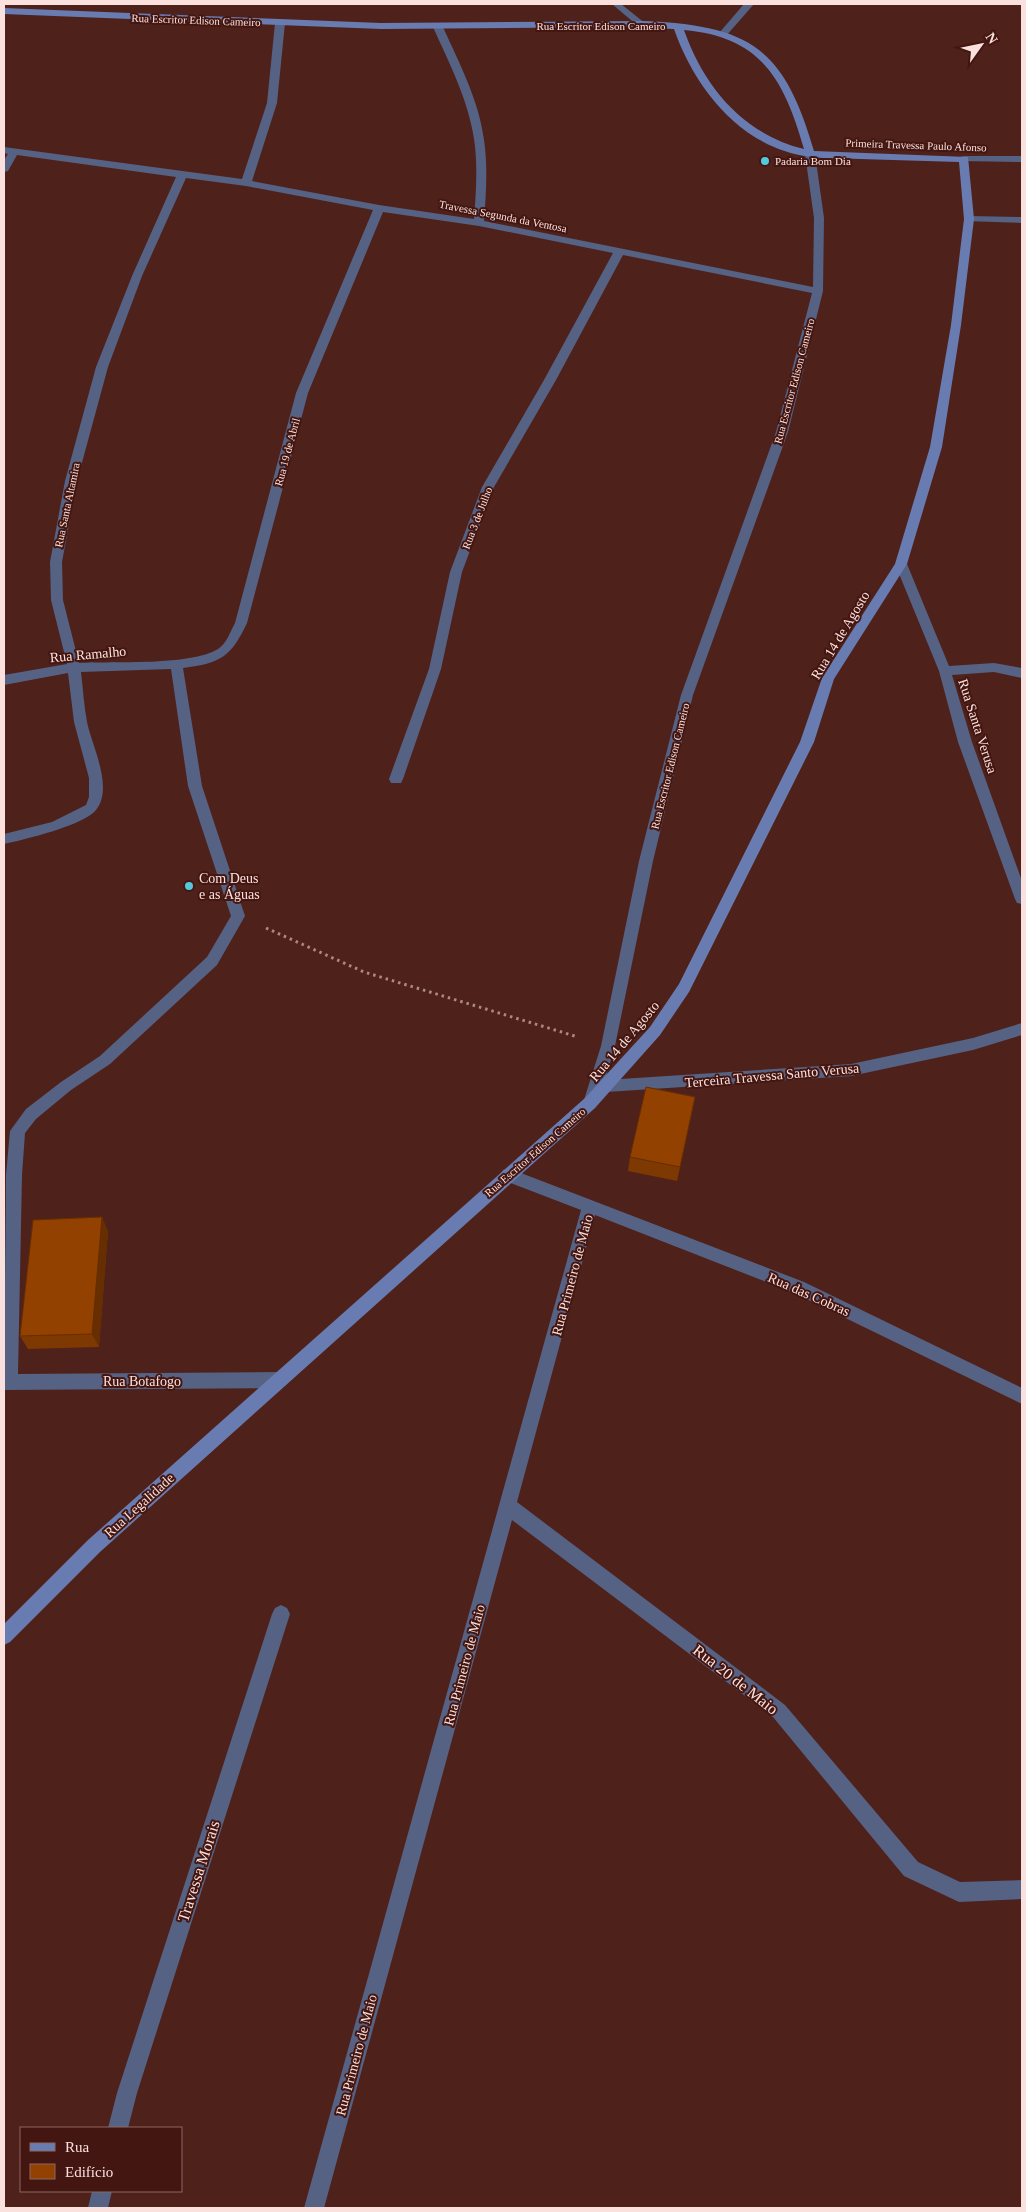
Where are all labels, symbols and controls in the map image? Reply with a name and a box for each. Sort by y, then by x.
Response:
street label: Rua Escritor Edison Cameiro [131,12,261,28]
street label: Rua Escritor Edison Cameiro [536,20,666,32]
north arrow [956,20,1006,70]
text: N [982,30,1001,47]
street label: Primeira Travessa Paulo Afonso [845,137,987,153]
marker: Padaria Bom Dia [759,155,771,167]
place label: Padaria Bom Dia [775,155,851,167]
street label: Travessa Segunda da Ventosa [438,198,568,234]
street label: Rua Escritor Edison Cameiro [771,317,817,445]
street label: Rua 19 de Abril [272,417,302,487]
street label: Rua Santa Altamira [52,462,82,548]
street label: Rua 3 de Julho [460,485,495,551]
street label: Rua 14 de Agosto [808,589,873,682]
street label: Rua Ramalho [49,644,127,665]
street label: Rua Santa Verusa [955,677,1000,776]
street label: Rua Escritor Edison Cameiro [649,701,692,830]
place label: Com Deus e as Águas [199,871,260,902]
marker: Com Deus e as Águas [183,880,195,892]
street label: Rua 14 de Agosto [587,998,662,1084]
street label: Terceira Travessa Santo Verusa [684,1060,861,1091]
street label: Rua Escritor Edison Cameiro [482,1105,588,1199]
street label: Rua Primeiro de Maio [549,1213,596,1337]
street label: Rua das Cobras [766,1270,852,1319]
street label: Rua Botafogo [103,1374,181,1389]
street label: Rua Legalidade [102,1470,177,1540]
street label: Rua Primeiro de Maio [441,1603,488,1727]
street label: Rua 20 de Maio [690,1641,781,1718]
street label: Travessa Morais [174,1818,223,1924]
street label: Rua Primeiro de Maio [333,1993,380,2117]
legend [20,2127,182,2192]
text: Rua [65,2139,90,2155]
text: Edifício [65,2164,113,2180]

